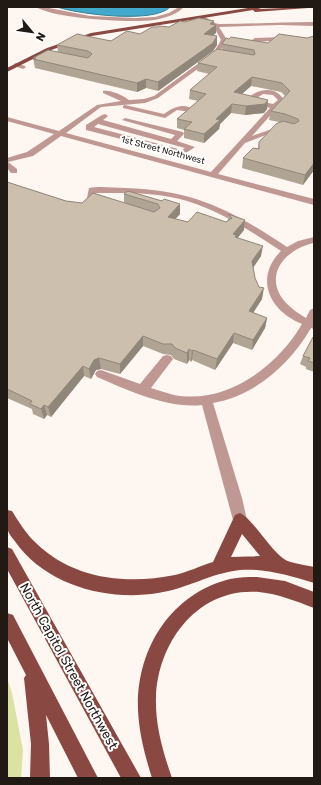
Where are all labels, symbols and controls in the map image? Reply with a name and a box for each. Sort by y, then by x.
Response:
north arrow [12,12,52,52]
text: N [33,30,48,43]
street label: 1st Street Northwest [120,134,206,166]
street label: North Capitol Street Northwest [17,580,121,752]

